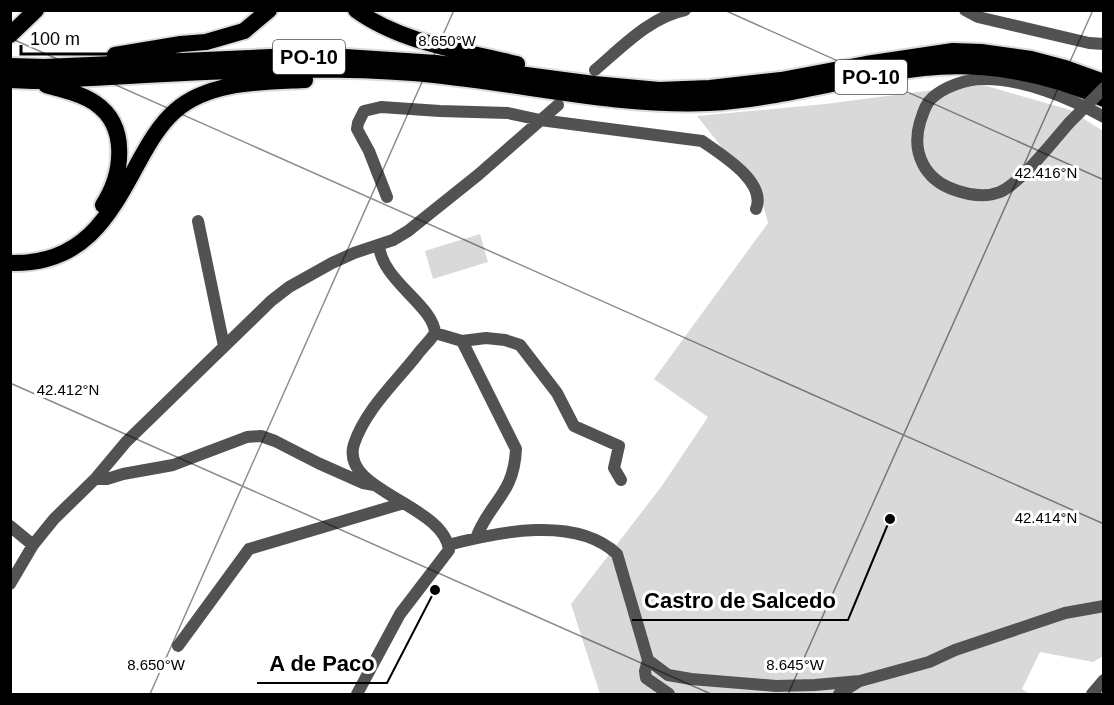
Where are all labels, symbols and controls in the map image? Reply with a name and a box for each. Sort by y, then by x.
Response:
scale bar [21,18,164,56]
text: 100 m [30,29,80,49]
text: 8.650°W [418,32,477,49]
road number: PO-10 [273,40,345,74]
road number: PO-10 [835,60,907,94]
text: 42.416°N [1015,164,1077,181]
text: 42.412°N [37,381,99,398]
text: 42.414°N [1015,509,1077,526]
callout: Castro de Salcedo [632,580,848,620]
text: Castro de Salcedo [644,588,836,613]
callout: A de Paco [257,643,387,683]
text: A de Paco [269,651,375,676]
text: 8.650°W [127,656,186,673]
text: 8.645°W [766,656,825,673]

